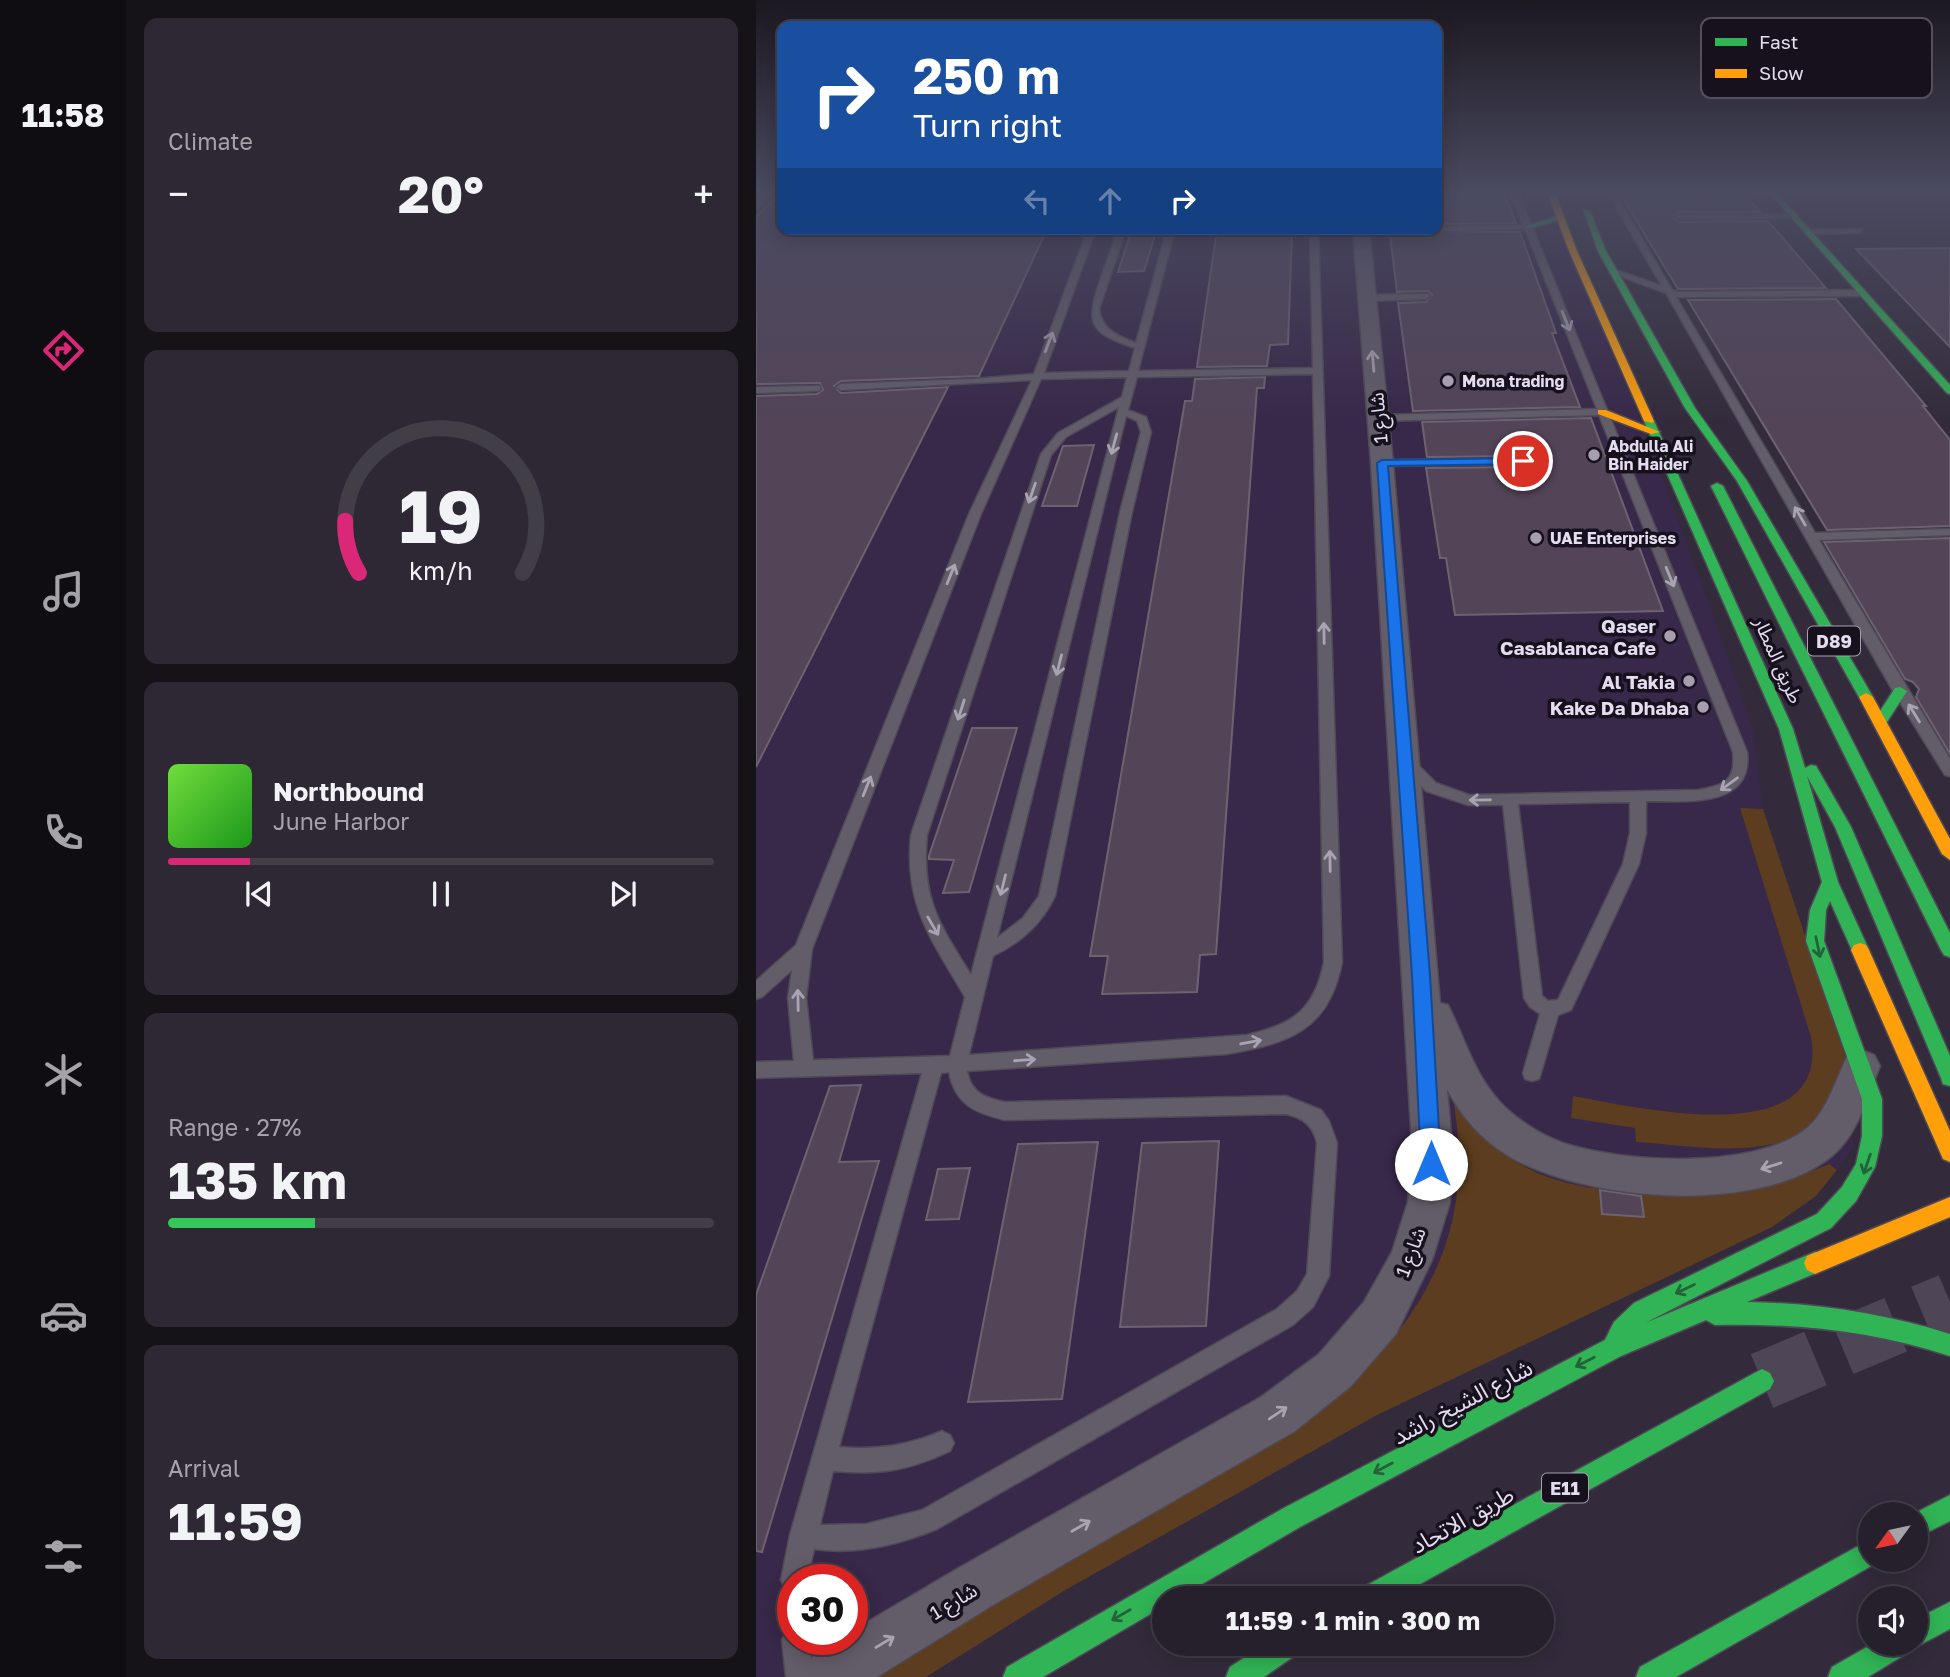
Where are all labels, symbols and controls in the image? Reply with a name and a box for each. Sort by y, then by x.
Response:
legend [1701,18,1932,98]
text: Fast [1759,30,1798,53]
text: 250 m [913,46,1060,105]
icon: right [798,49,889,140]
text: Slow [1759,61,1804,84]
text: 11:58 [21,96,105,134]
text: Turn right [913,106,1062,144]
text: Climate [168,127,253,155]
text: 20° [398,162,484,224]
text: − [168,171,189,216]
text: + [693,171,714,216]
icon: left [1018,182,1056,220]
icon: ahead [1091,182,1129,220]
icon: right [1164,182,1202,220]
one-way arrow [1561,310,1574,331]
icon: directions [39,326,88,375]
one-way arrow [1043,332,1056,354]
one-way arrow [1366,350,1379,373]
place label: Mona trading [1462,371,1564,391]
marker: Mona trading [1440,373,1456,389]
street label: شارع 1 [1364,391,1395,444]
pin [1493,431,1553,491]
one-way arrow [1107,432,1120,455]
place label: Abdulla Ali Bin Haider [1608,436,1694,474]
icon: arrive [1504,442,1542,480]
marker: Abdulla Ali Bin Haider [1586,447,1602,463]
text: 19 [399,472,483,559]
one-way arrow [1025,482,1037,504]
one-way arrow [1793,506,1807,526]
place label: UAE Enterprises [1550,528,1676,548]
marker: UAE Enterprises [1528,530,1544,546]
text: km/h [409,554,473,585]
one-way arrow [946,564,959,585]
one-way arrow [1664,566,1677,588]
icon: music [39,567,88,616]
street label: طريق المطار [1748,612,1808,707]
place label: Qaser Casablanca Cafe [1500,614,1657,659]
one-way arrow [1318,622,1331,645]
road number: D89 [1808,626,1860,656]
marker: Qaser Casablanca Cafe [1662,628,1678,644]
one-way arrow [1052,653,1065,676]
place label: Al Takia [1602,670,1675,693]
marker: Al Takia [1681,673,1697,689]
place label: Kake Da Dhaba [1550,696,1689,719]
one-way arrow [954,698,967,720]
marker: Kake Da Dhaba [1695,699,1711,715]
one-way arrow [1906,704,1921,723]
one-way arrow [862,775,875,797]
text: Northbound [273,776,424,807]
one-way arrow [1720,777,1739,791]
one-way arrow [1469,793,1492,806]
text: June Harbor [273,807,409,835]
icon: phone [39,808,88,857]
one-way arrow [1323,850,1337,873]
one-way arrow [996,874,1009,896]
icon: previous [240,875,278,913]
icon: pause [422,875,460,913]
icon: next [604,875,642,913]
one-way arrow [926,916,940,936]
one-way arrow [1811,935,1825,958]
one-way arrow [791,989,804,1012]
one-way arrow [1239,1035,1262,1049]
icon: climate [39,1050,88,1099]
one-way arrow [1013,1053,1036,1066]
text: Range · 27% [168,1113,301,1141]
position arrow [1394,1127,1468,1201]
text: 135 km [168,1148,347,1210]
one-way arrow [1860,1153,1873,1175]
one-way arrow [1760,1160,1782,1173]
street label: شارع 1 [1390,1224,1433,1281]
one-way arrow [1675,1283,1696,1296]
icon: car [39,1291,88,1340]
street label: شارع الشيخ راشد [1387,1352,1539,1453]
one-way arrow [1575,1356,1596,1370]
one-way arrow [1268,1405,1287,1420]
text: Arrival [168,1454,240,1482]
one-way arrow [1374,1461,1394,1475]
road number: E11 [1542,1474,1588,1503]
street label: طريق الاتحاد [1406,1479,1519,1560]
text: 11:59 [168,1489,303,1551]
north arrow [1858,1502,1928,1572]
map controls [1858,1502,1928,1656]
one-way arrow [1070,1518,1090,1532]
icon: filters [39,1532,88,1581]
speed limit sign: 30 [777,1564,868,1655]
street label: شارع 1 [925,1578,982,1627]
button: sound [1858,1586,1928,1656]
text: 11:59 · 1 min · 300 m [1226,1605,1480,1636]
one-way arrow [1111,1608,1131,1622]
one-way arrow [875,1634,895,1648]

